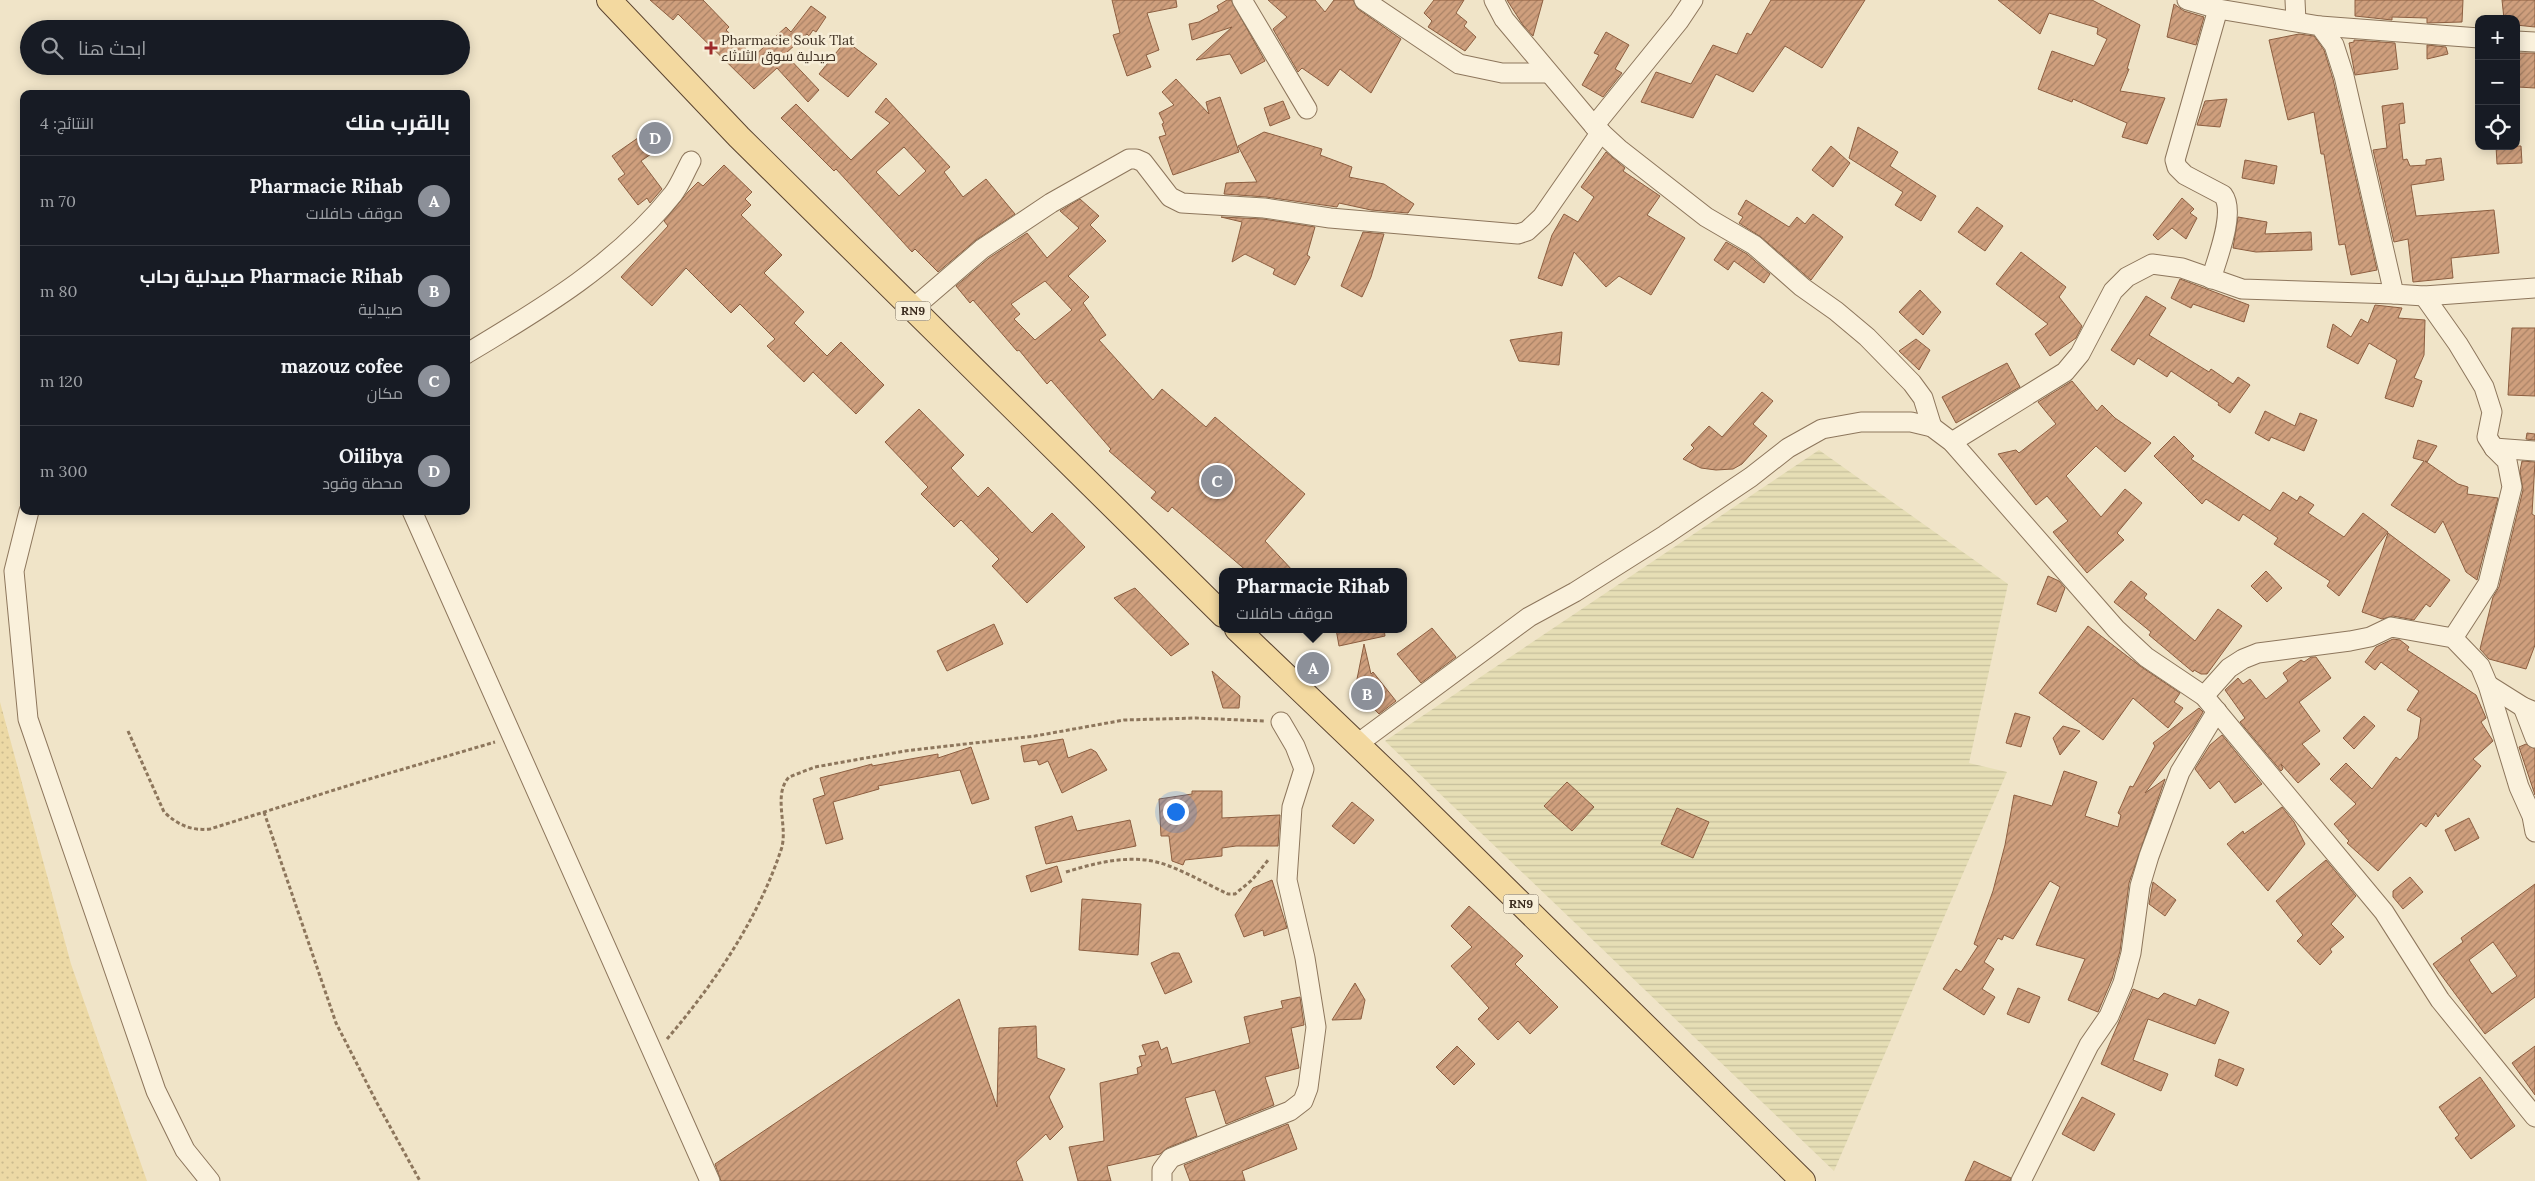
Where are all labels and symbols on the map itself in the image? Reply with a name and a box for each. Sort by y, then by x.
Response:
place label: Pharmacie Souk Tlat صيدلية سوق الثلاثاء [721,31,855,65]
marker: Pharmacie Souk Tlat صيدلية سوق الثلاثاء [705,42,717,54]
pin: D [639,119,671,157]
road number: RN9 [896,302,930,321]
pin: C [1201,462,1233,500]
pin: A [1297,649,1329,687]
pin: B [1351,675,1383,713]
your location [1163,799,1189,825]
road number: RN9 [1504,894,1538,914]

